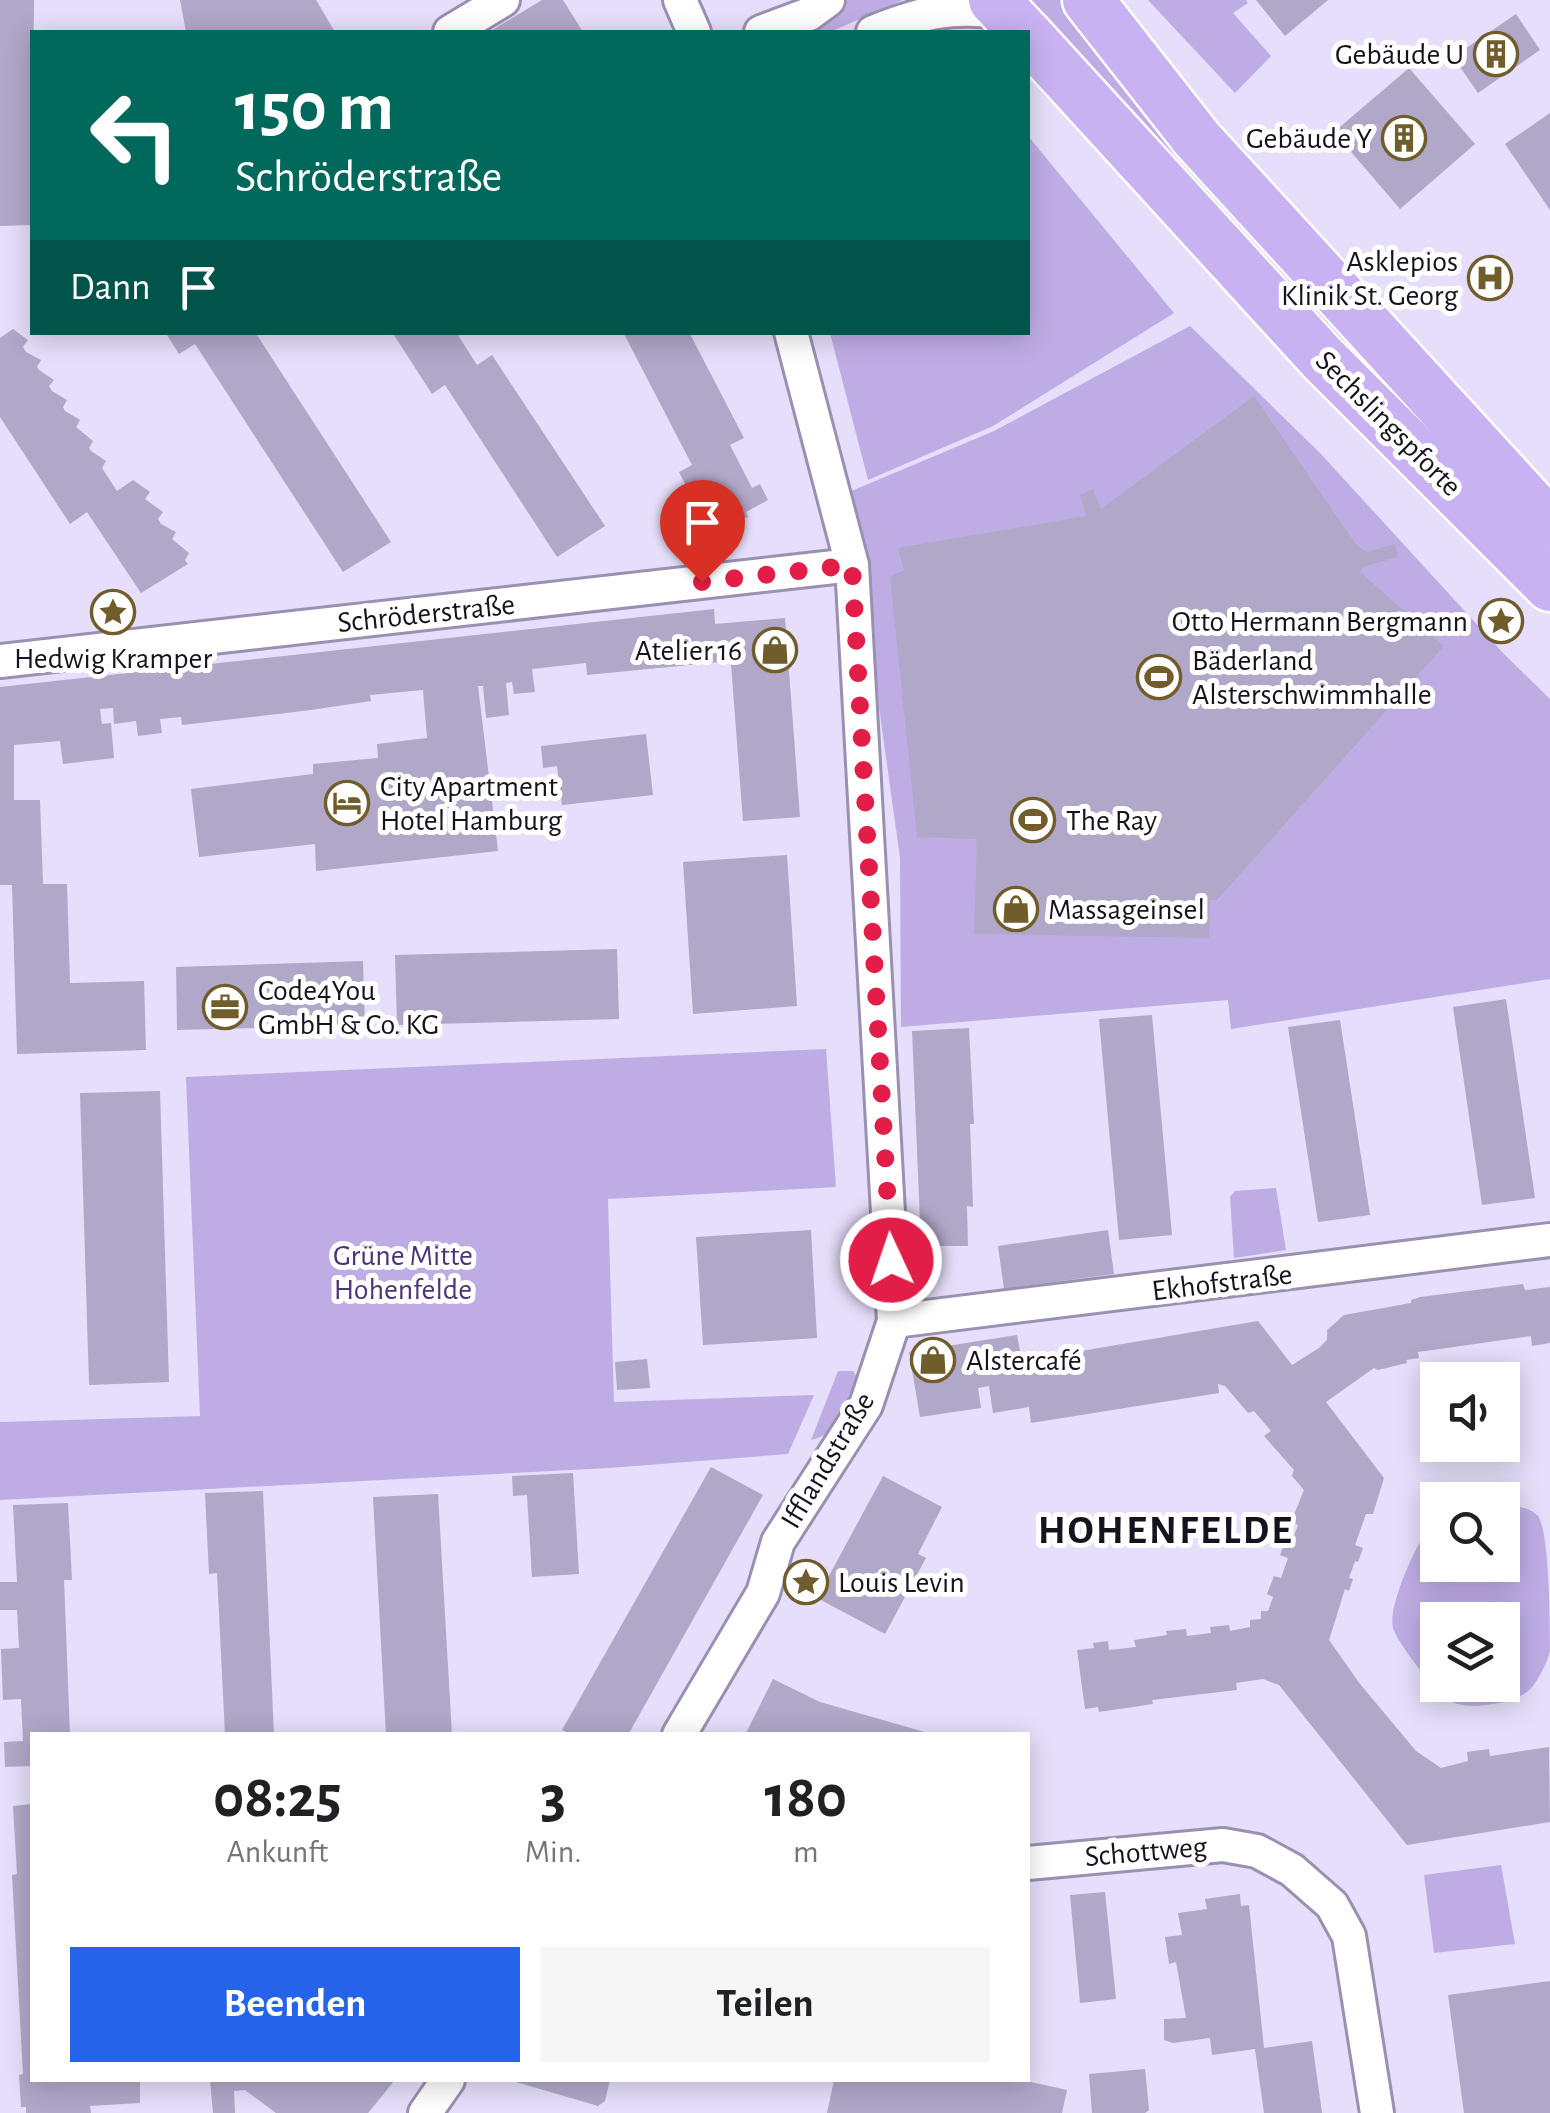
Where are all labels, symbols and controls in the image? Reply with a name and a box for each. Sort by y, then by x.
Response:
building icon: Gebäude U [1473,31,1519,77]
place label: Gebäude U [1335,40,1464,70]
icon: left [70,70,200,200]
text: 150 m [235,73,394,143]
building icon: Gebäude Y [1381,115,1427,161]
place label: Gebäude Y [1246,124,1372,154]
text: Schröderstraße [235,155,502,200]
place label: Asklepios Klinik St. Georg [1281,247,1458,311]
hospital icon: Asklepios Klinik St. Georg [1467,255,1513,301]
icon: arrive [171,260,226,315]
text: Dann [70,269,151,307]
street label: Sechslingspforte [1310,345,1467,502]
pin [660,480,745,583]
icon: arrive [675,495,730,550]
place icon: Hedwig Kramper [90,589,136,635]
street label: Schröderstraße [336,590,516,638]
place icon: Otto Hermann Bergmann [1478,598,1524,644]
place label: Otto Hermann Bergmann [1172,607,1468,637]
shop icon: Atelier 16 [752,627,798,673]
place label: Atelier 16 [635,636,742,666]
place label: Hedwig Kramper [14,644,212,674]
place label: Bäderland Alsterschwimmhalle [1192,646,1432,710]
sports icon: Bäderland Alsterschwimmhalle [1136,654,1182,700]
place label: City Apartment Hotel Hamburg [380,772,563,836]
hotel icon: City Apartment Hotel Hamburg [324,780,370,826]
sports icon: The Ray [1010,797,1056,843]
place label: The Ray [1066,806,1157,836]
shop icon: Massageinsel [993,886,1039,932]
place label: Massageinsel [1048,895,1205,925]
place label: Code4You GmbH & Co. KG [258,976,439,1040]
office icon: Code4You GmbH & Co. KG [202,984,248,1030]
position arrow [839,1208,943,1312]
park label: Grüne Mitte Hohenfelde [333,1241,473,1305]
street label: Ekhofstraße [1150,1259,1294,1306]
shop icon: Alstercafé [910,1337,956,1383]
place label: Alstercafé [966,1346,1082,1376]
map controls [1420,1362,1520,1702]
button: sound [1420,1362,1520,1462]
street label: Ifflandstraße [776,1387,880,1534]
button: search [1420,1482,1520,1582]
district label: HOHENFELDE [1038,1511,1294,1551]
place icon: Louis Levin [783,1559,829,1605]
place label: Louis Levin [838,1568,965,1598]
button: layers [1420,1602,1520,1702]
text: 08:25 [213,1768,342,1828]
text: 3 [540,1768,566,1828]
text: 180 [765,1768,847,1828]
street label: Schottweg [1084,1832,1209,1872]
text: Ankunft [227,1836,328,1868]
text: Min. [525,1836,582,1868]
text: m [793,1836,819,1868]
button: Beenden [70,1947,520,2062]
button: Teilen [540,1947,990,2062]

